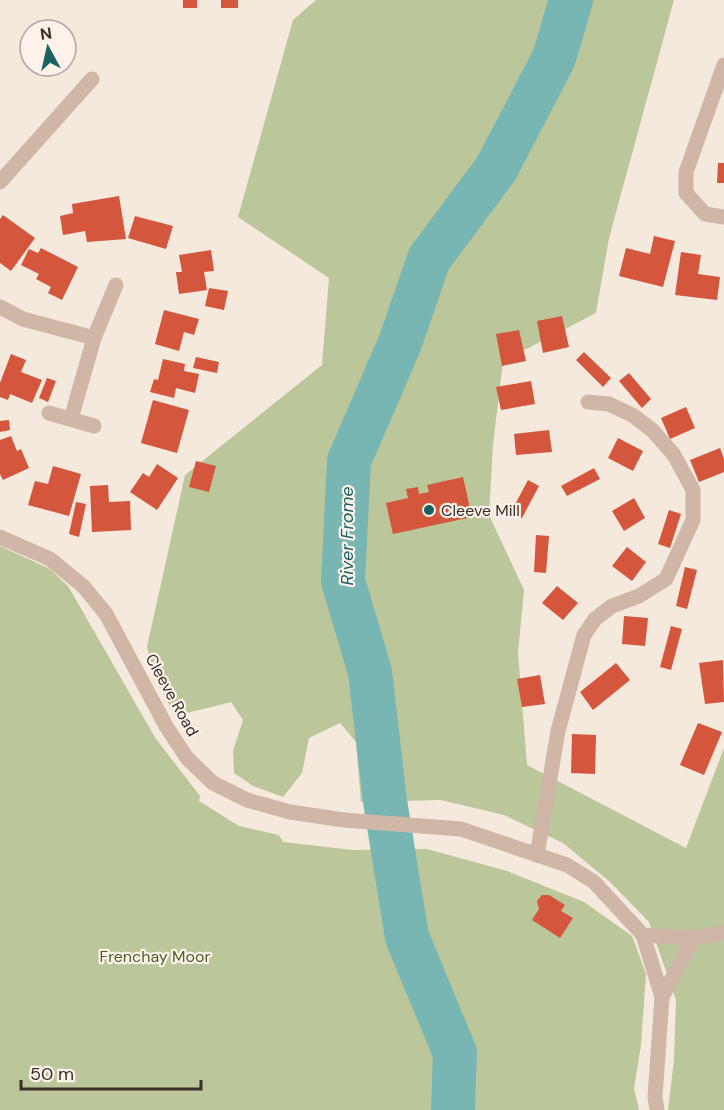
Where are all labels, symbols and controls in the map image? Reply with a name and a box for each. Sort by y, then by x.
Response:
north arrow [18,18,78,78]
text: N [39,22,53,45]
water label: River Frome [335,486,359,586]
place label: Cleeve Mill [441,500,520,521]
marker: Cleeve Mill [422,503,436,517]
street label: Cleeve Road [141,650,203,740]
park label: Frenchay Moor [100,946,210,967]
scale bar [21,1053,201,1091]
text: 50 m [30,1062,74,1086]

